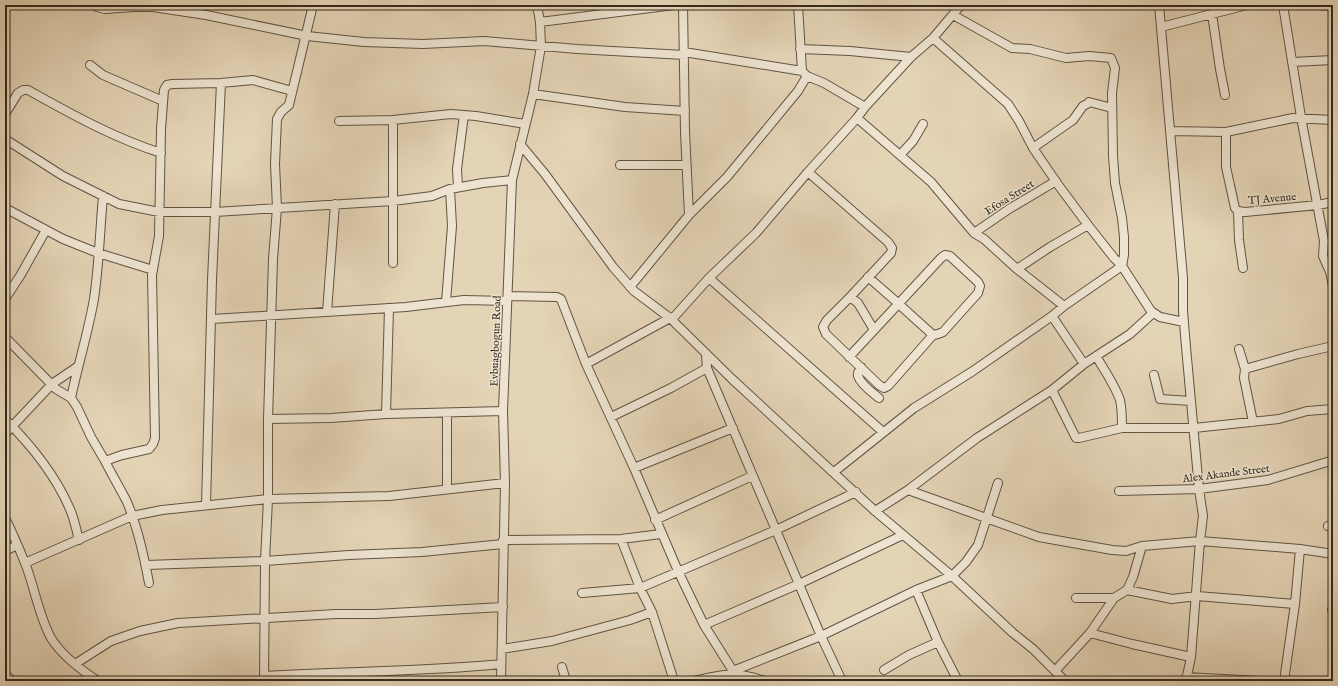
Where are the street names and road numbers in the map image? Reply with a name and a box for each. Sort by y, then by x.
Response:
street label: Efosa Street [982,177,1037,219]
street label: TJ Avenue [1247,190,1297,208]
street label: Evbuagbogun Road [487,295,505,387]
street label: Alex Akande Street [1181,462,1271,486]

